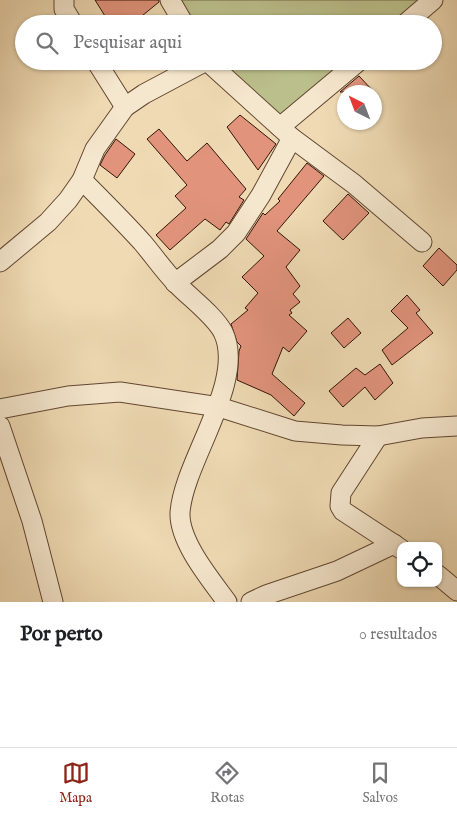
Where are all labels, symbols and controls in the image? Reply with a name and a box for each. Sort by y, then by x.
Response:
search box [15,15,442,70]
icon: search [33,29,61,57]
text: Pesquisar aqui [73,31,182,55]
north arrow [337,85,382,130]
map controls [397,542,442,587]
button: locate [397,542,442,587]
text: Por perto [20,621,102,648]
text: 0 resultados [359,625,437,645]
tab: Mapa [59,759,92,807]
tab: Rotas [210,759,244,807]
tab: Salvos [362,759,398,807]

